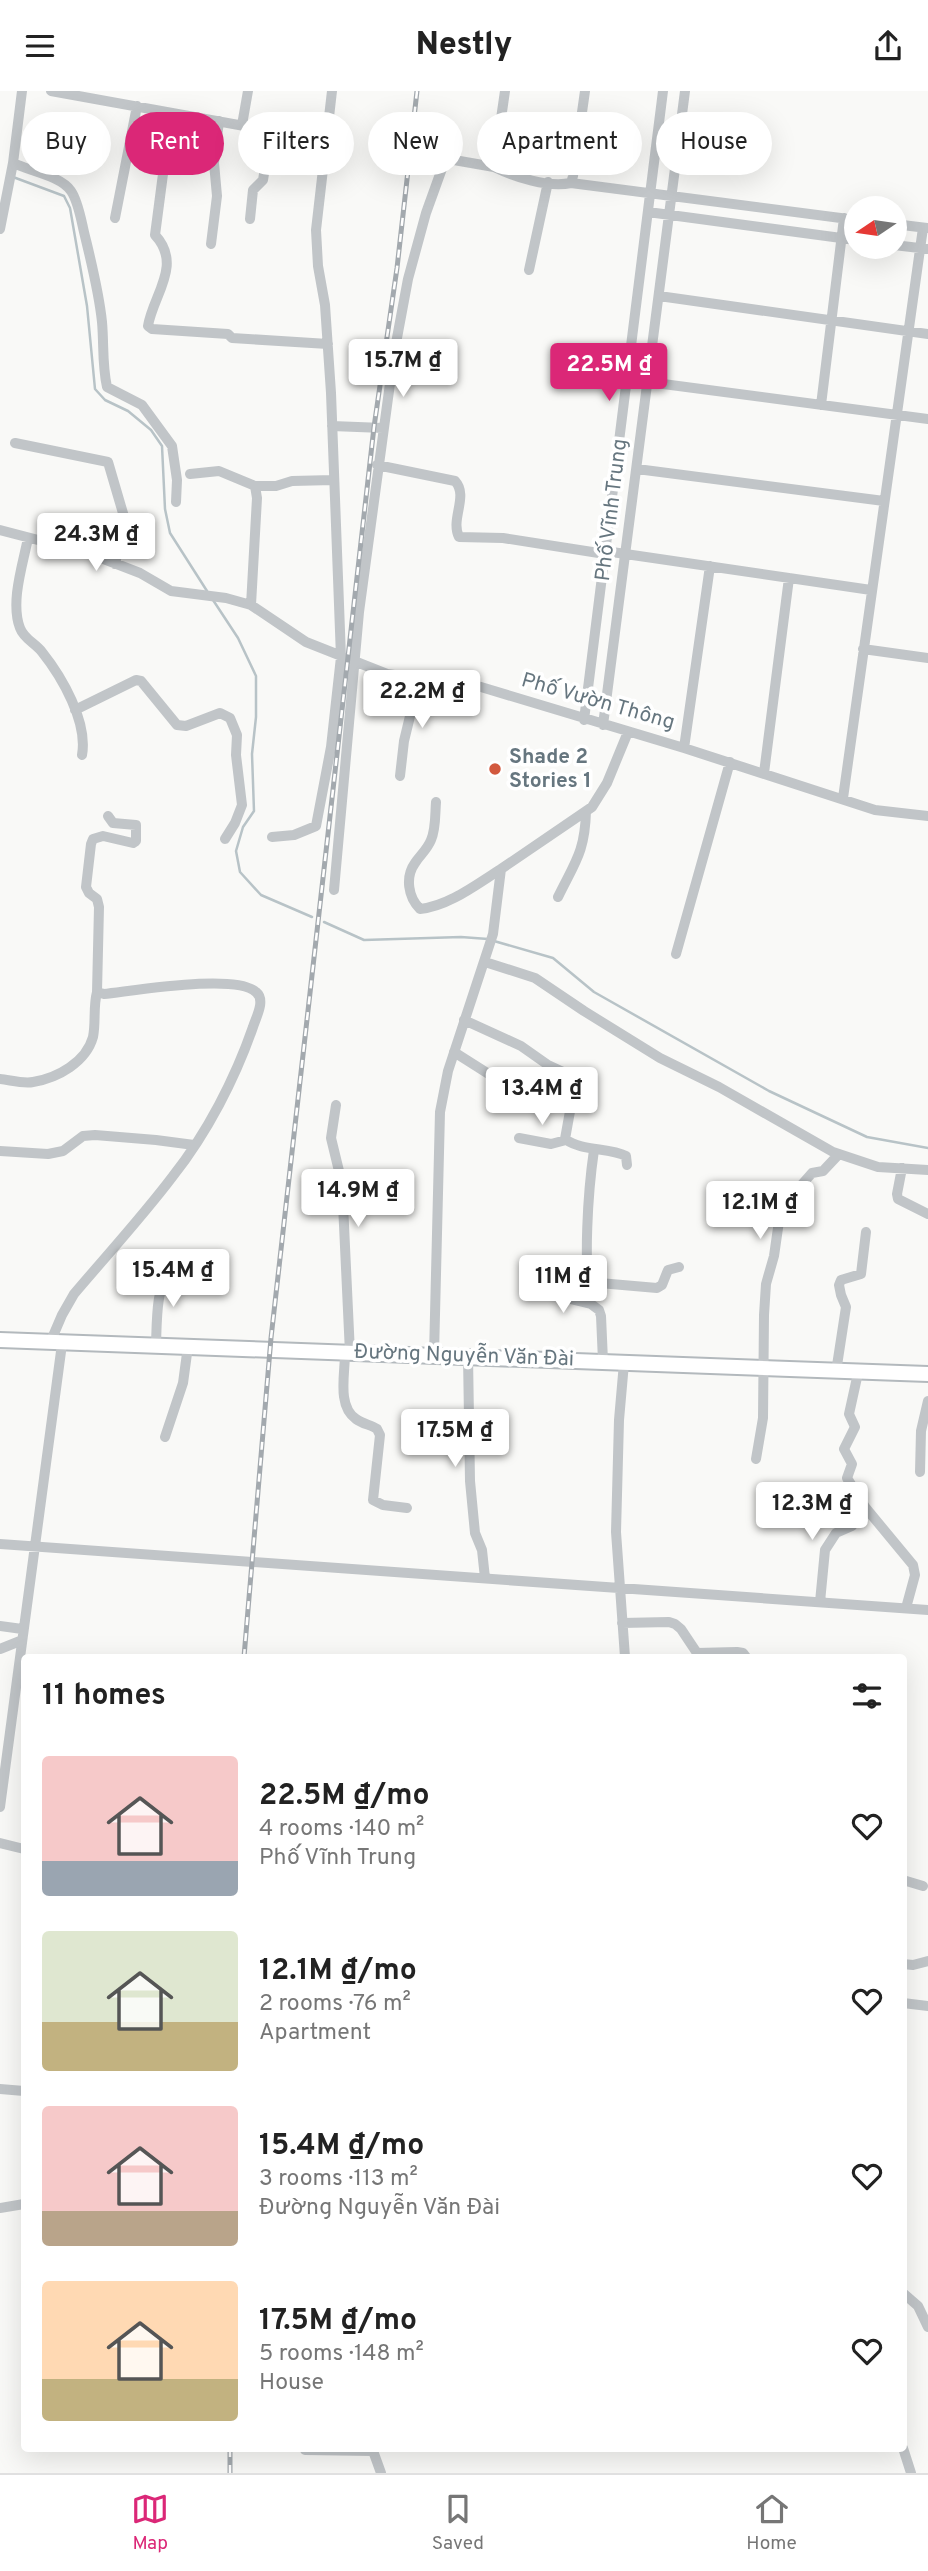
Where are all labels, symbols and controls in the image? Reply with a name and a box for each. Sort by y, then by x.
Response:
text: Nestly [416,26,512,66]
icon: menu [21,27,59,65]
icon: share [869,27,907,65]
chip: Buy [21,112,111,175]
chip: Rent [125,112,224,175]
chip: Filters [238,112,354,175]
chip: New [368,112,463,175]
chip: Apartment [477,112,642,175]
chip: House [656,112,772,175]
north arrow [844,196,906,259]
map controls [844,196,907,259]
pin: 15.7M ₫ [338,339,468,399]
pin: 22.5M ₫ [544,343,674,403]
text: 15.7M ₫ [365,347,441,376]
text: 22.5M ₫ [566,351,652,380]
street label: Phố Vĩnh Trung [590,437,634,583]
pin: 24.3M ₫ [31,513,161,573]
text: 24.3M ₫ [53,521,139,550]
street label: Phố Vườn Thông [518,667,678,737]
pin: 22.2M ₫ [357,671,487,730]
text: 22.2M ₫ [379,678,465,707]
place label: Shade 2 Stories 1 [509,744,592,795]
marker: Shade 2 Stories 1 [487,761,503,777]
pin: 13.4M ₫ [477,1067,607,1127]
text: 13.4M ₫ [502,1075,582,1104]
pin: 14.9M ₫ [293,1169,423,1229]
text: 14.9M ₫ [317,1177,399,1206]
pin: 12.1M ₫ [695,1181,825,1241]
text: 12.1M ₫ [722,1189,798,1218]
pin: 15.4M ₫ [108,1249,238,1309]
pin: 11M ₫ [514,1255,612,1315]
text: 15.4M ₫ [132,1257,214,1286]
text: 11M ₫ [535,1263,591,1292]
street label: Đường Nguyễn Văn Đài [354,1338,574,1373]
pin: 17.5M ₫ [390,1409,520,1469]
text: 17.5M ₫ [417,1417,493,1446]
pin: 12.3M ₫ [747,1483,877,1542]
text: 12.3M ₫ [772,1490,852,1519]
icon: filters [848,1677,886,1715]
text: 11 homes [42,1678,166,1715]
text: 22.5M ₫/mo [259,1778,430,1815]
icon: home [98,1784,182,1868]
icon: heart [848,1807,886,1845]
text: 4 rooms · 140 m² [259,1815,424,1844]
text: Phố Vĩnh Trung [259,1844,416,1873]
text: 12.1M ₫/mo [259,1953,417,1990]
icon: home [98,1959,182,2043]
icon: heart [848,1982,886,2020]
text: 2 rooms · 76 m² [259,1990,411,2019]
text: Apartment [259,2019,371,2048]
text: 15.4M ₫/mo [259,2128,424,2165]
icon: home [98,2134,182,2218]
icon: heart [848,2157,886,2195]
text: 3 rooms · 113 m² [259,2165,418,2194]
text: Đường Nguyễn Văn Đài [259,2194,500,2223]
text: 17.5M ₫/mo [259,2303,417,2340]
icon: home [98,2309,182,2393]
icon: heart [848,2332,886,2370]
text: 5 rooms · 148 m² [259,2340,424,2369]
text: House [259,2369,324,2398]
tab: Map [131,2490,169,2556]
tab: Saved [432,2490,484,2556]
tab: Home [746,2490,797,2556]

